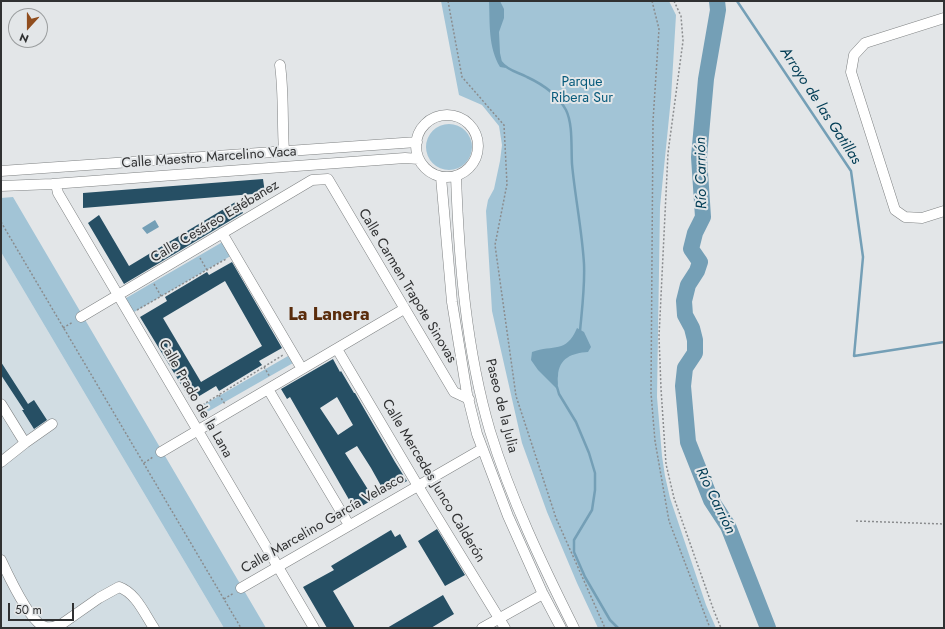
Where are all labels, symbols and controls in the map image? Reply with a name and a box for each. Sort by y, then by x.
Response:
north arrow [8,8,48,48]
text: N [17,29,31,47]
water label: Arroyo de las Gatillas [775,44,865,168]
park label: Parque Ribera Sur [551,75,613,108]
water label: Río Carrión [692,137,712,209]
street label: Calle Maestro Marcelino Vaca [121,143,297,173]
street label: Calle Cesáreo Estébanez [148,177,282,267]
street label: Calle Carmen Trapote Sinovas [354,206,460,366]
district label: La Lanera [288,305,370,327]
street label: Calle Prado de la Lana [154,337,236,461]
street label: Paseo de la Julia [481,357,521,455]
street label: Calle Mercedes Junco Calderón [378,396,488,566]
water label: Río Carrión [691,465,739,537]
street label: Calle Marcelino García Velasco [238,470,408,578]
scale bar [10,595,76,621]
text: 50 m [15,601,42,619]

